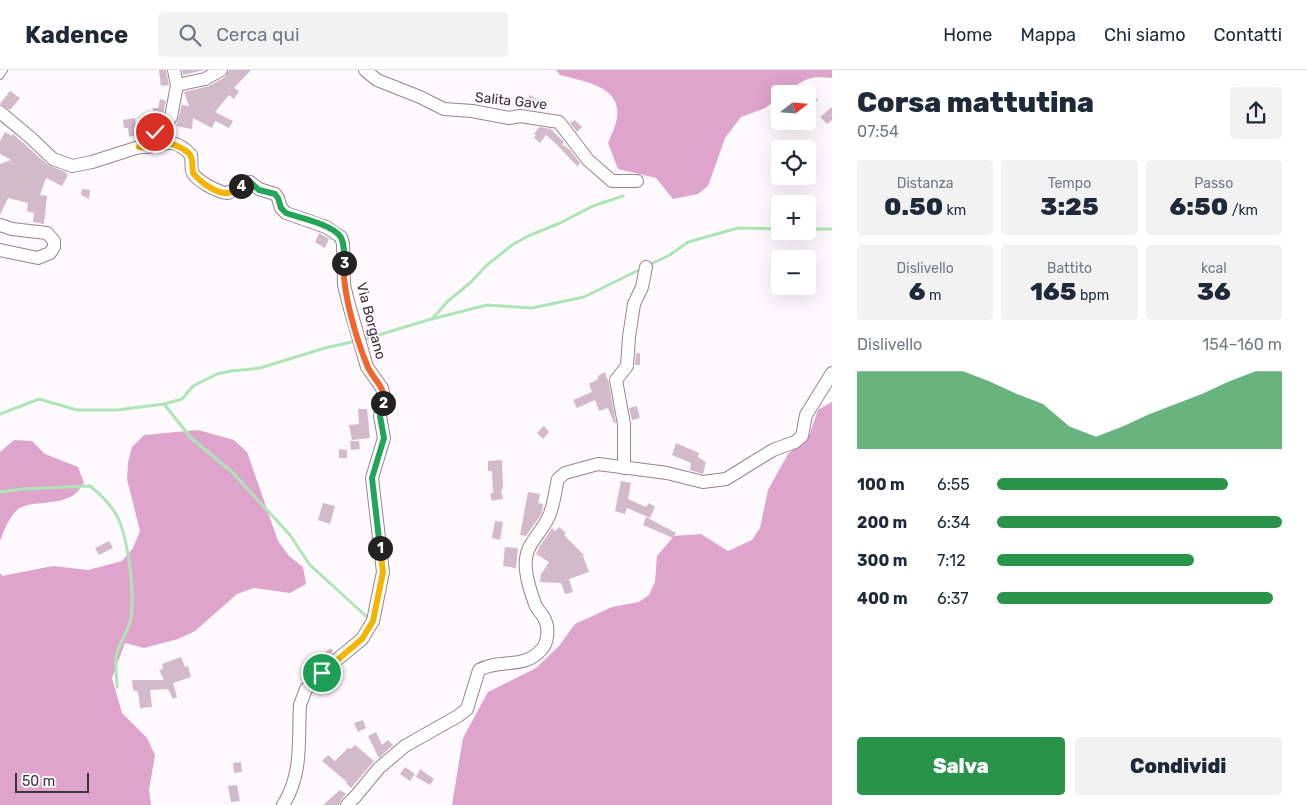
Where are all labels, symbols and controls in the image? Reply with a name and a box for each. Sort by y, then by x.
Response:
search box [158,12,508,57]
text: Kadence [25,21,128,49]
icon: search [176,21,204,49]
text: Cerca qui [216,23,299,46]
text: Home [943,24,992,46]
text: Mappa [1020,24,1076,46]
text: Chi siamo [1104,24,1186,46]
text: Contatti [1214,24,1282,46]
north arrow [771,85,816,130]
map controls [771,85,816,295]
text: Corsa mattutina [857,86,1094,119]
button: share [1230,87,1282,139]
street label: Salita Gave [474,89,548,113]
pin [134,111,176,153]
icon: check [141,118,169,146]
text: 07:54 [857,122,899,141]
button: locate [771,140,816,185]
pin: 4 [228,174,254,198]
text: Distanza [897,175,954,192]
text: Tempo [1048,175,1091,192]
text: Passo [1194,175,1233,192]
text: 4 [237,178,246,195]
text: 0.50 [884,192,943,221]
text: 3:25 [1040,192,1099,221]
text: 6:50 [1170,192,1228,221]
button: + [771,195,816,240]
text: km [943,202,966,219]
text: /km [1228,202,1258,219]
pin: 3 [332,250,356,276]
button: − [771,250,816,295]
text: 3 [340,255,349,272]
text: Dislivello [897,260,954,277]
text: Battito [1047,260,1092,277]
text: kcal [1201,260,1227,277]
text: 6 [909,277,926,306]
text: 165 [1030,277,1077,306]
text: 36 [1197,277,1231,306]
street label: Via Borgano [353,281,389,361]
text: m [926,287,942,304]
text: bpm [1077,287,1109,304]
text: Dislivello [857,335,922,354]
text: 154–160 m [1202,335,1282,354]
pin: 2 [370,390,396,416]
text: 2 [379,395,388,412]
text: 100 m [857,475,905,494]
text: 6:55 [937,475,970,494]
text: 200 m [857,513,907,532]
text: 6:34 [937,513,970,532]
pin: 1 [368,536,392,560]
text: 1 [377,540,384,557]
text: 300 m [857,551,907,570]
text: 7:12 [937,551,966,570]
text: 400 m [857,589,908,608]
text: 6:37 [937,589,969,608]
pin [301,652,343,694]
icon: arrive [308,659,336,687]
button: Salva [857,737,1065,795]
button: Condividi [1075,737,1282,795]
scale bar [15,770,89,793]
text: 50 m [22,773,55,790]

